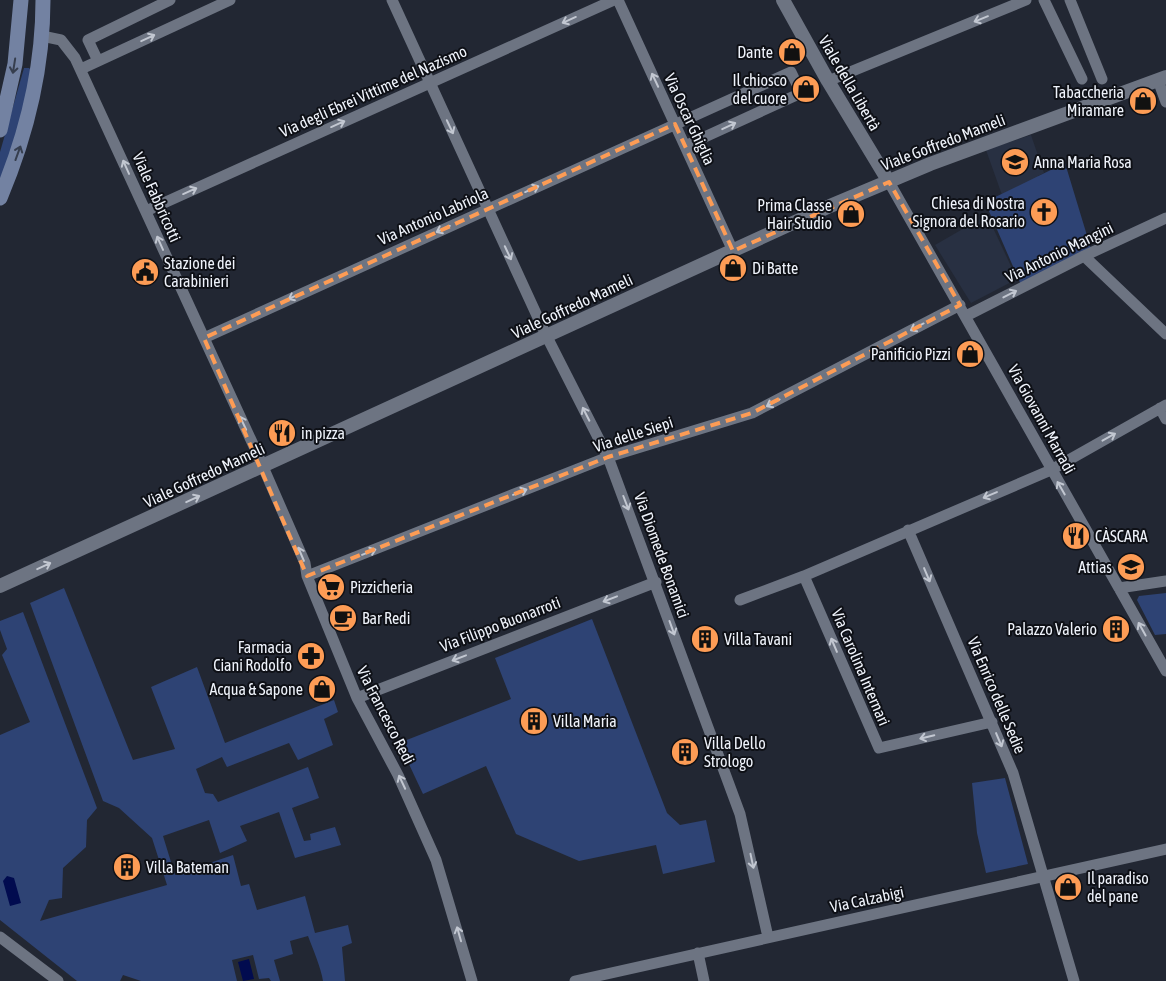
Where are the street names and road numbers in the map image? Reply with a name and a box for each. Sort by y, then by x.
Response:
street label: Viale della Libertà [816,32,884,134]
street label: Via degli Ebrei Vittime del Nazismo [277,42,470,141]
street label: Via Oscar Ghiglia [660,71,719,168]
street label: Viale Goffredo Mameli [879,110,1007,174]
street label: Viale Fabbricotti [129,150,185,244]
street label: Via Antonio Labriola [375,184,491,248]
street label: Via Antonio Mangini [1002,218,1116,287]
street label: Viale Goffredo Mameli [509,270,635,342]
street label: Via Giovanni Marradi [1005,361,1079,477]
street label: Via delle Siepi [591,413,675,456]
street label: Viale Goffredo Mameli [141,439,267,511]
street label: Via Diomede Bonamici [631,490,693,620]
street label: Via Filippo Buonarroti [437,593,563,656]
street label: Via Carolina Internari [828,606,894,728]
street label: Via Enrico delle Sedie [964,634,1030,756]
street label: Via Francesco Redi [354,663,418,767]
street label: Via Calzabigi [828,882,906,917]

